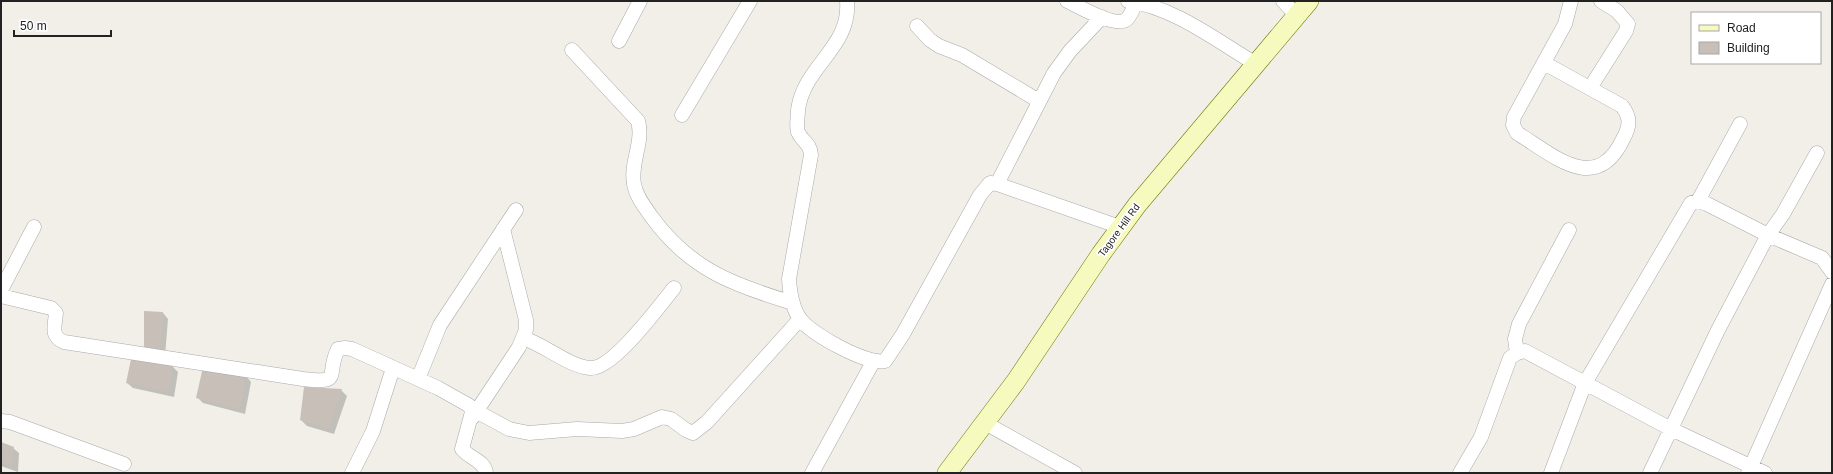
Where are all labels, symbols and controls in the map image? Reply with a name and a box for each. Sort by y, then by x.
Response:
scale bar [14,12,111,38]
legend [1691,12,1821,64]
text: 50 m [20,19,47,33]
text: Road [1727,21,1756,35]
text: Building [1727,41,1770,55]
street label: Tagore Hill Rd [1096,201,1142,259]

